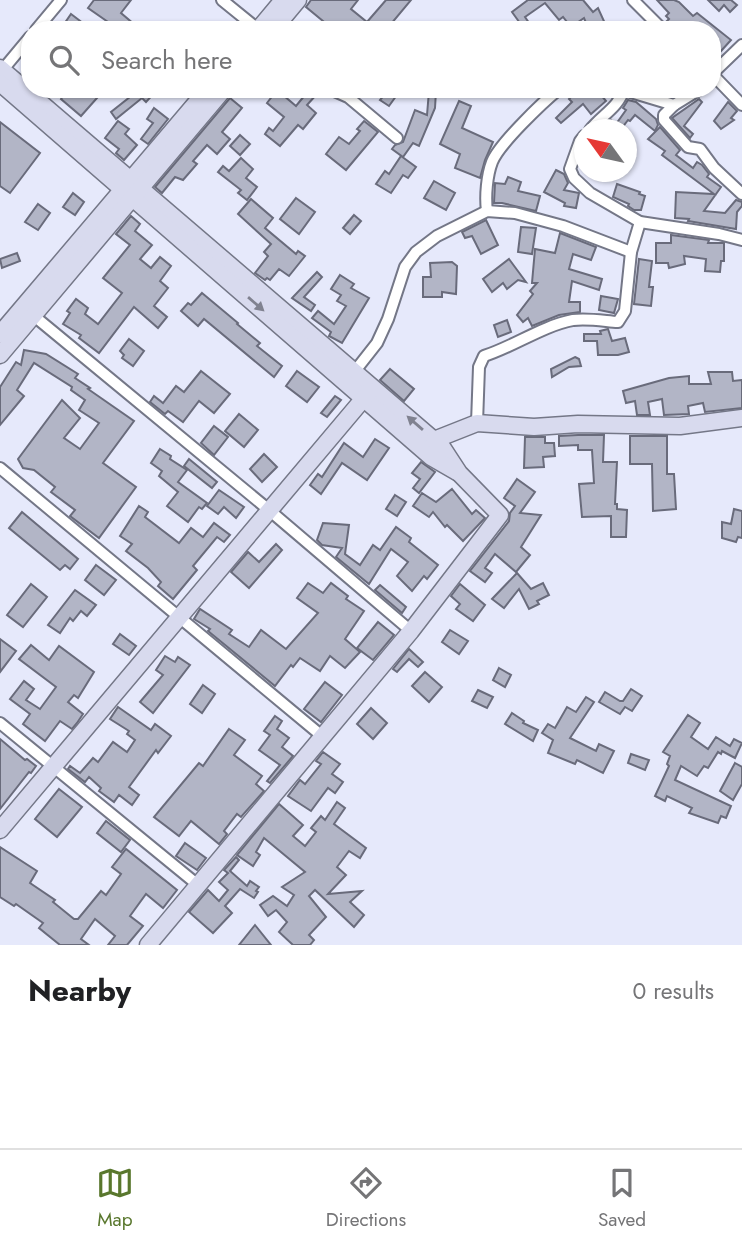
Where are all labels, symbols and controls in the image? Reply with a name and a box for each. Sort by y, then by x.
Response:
search box [21,21,721,98]
icon: search [45,41,83,79]
text: Search here [101,41,233,79]
north arrow [574,119,637,182]
one-way arrow [247,296,264,311]
one-way arrow [406,415,424,431]
text: Nearby [28,969,131,1012]
text: 0 results [632,974,714,1008]
tab: Map [96,1164,134,1233]
tab: Directions [326,1164,406,1233]
tab: Saved [598,1164,646,1233]

